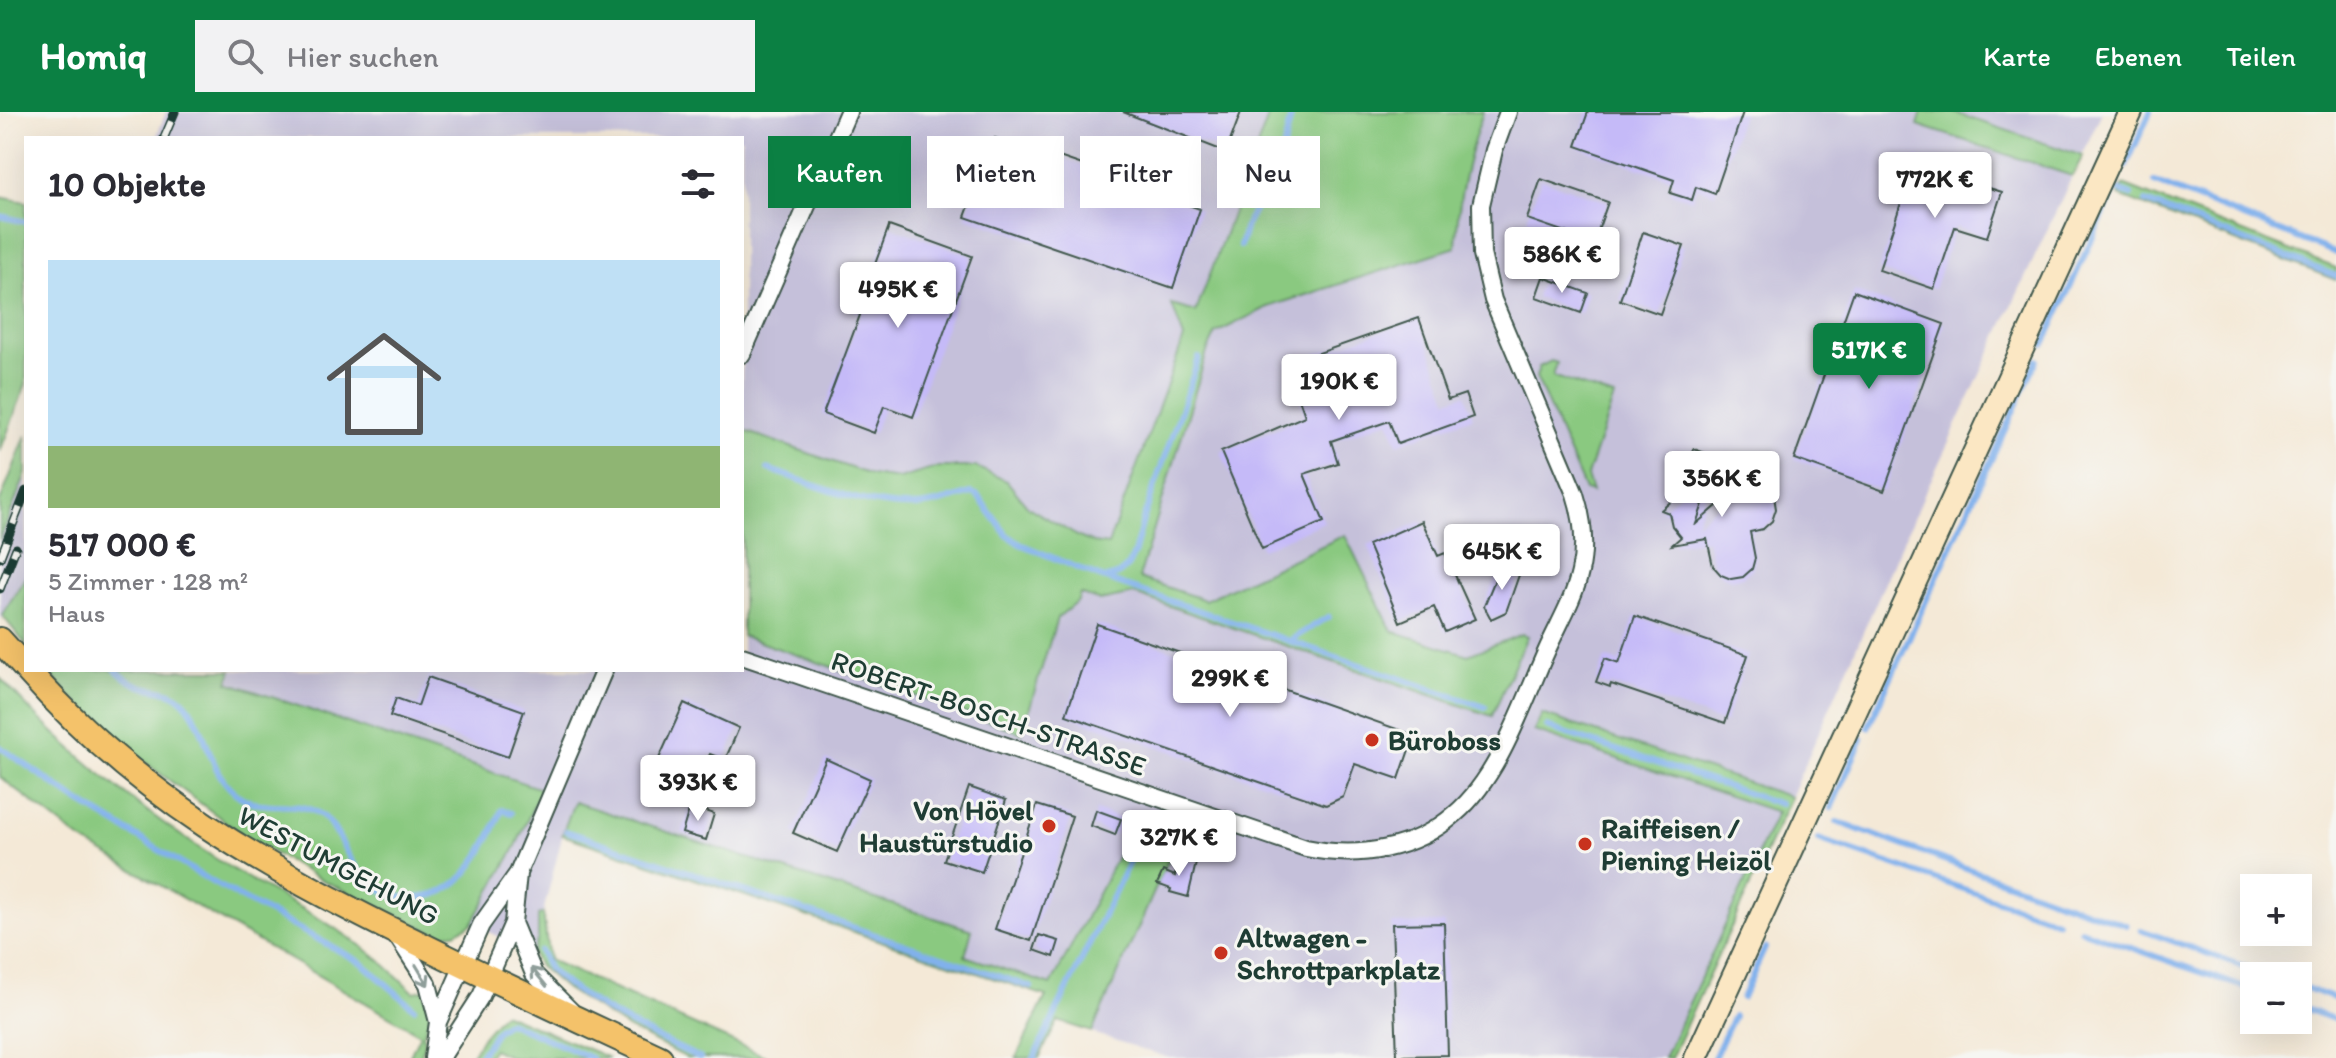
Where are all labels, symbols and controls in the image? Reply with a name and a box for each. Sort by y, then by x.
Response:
search box [195,20,755,92]
text: Homiq [40,33,147,79]
icon: search [223,34,267,78]
text: Hier suchen [287,38,439,75]
text: Karte [1983,39,2051,73]
text: Ebenen [2095,39,2182,73]
text: Teilen [2226,39,2296,73]
chip: Kaufen [768,136,911,208]
chip: Mieten [927,136,1064,208]
chip: Filter [1080,136,1201,208]
chip: Neu [1217,136,1320,208]
pin: 772K € [1870,152,2000,220]
icon: filters [676,162,720,206]
text: 772K € [1897,162,1973,194]
text: 10 Objekte [48,164,206,205]
pin: 586K € [1497,227,1627,295]
text: 586K € [1523,237,1601,269]
pin: 495K € [833,262,963,330]
text: 495K € [858,272,938,304]
icon: home [312,312,456,456]
pin: 517K € [1804,323,1934,391]
text: 517K € [1831,333,1907,365]
pin: 190K € [1274,354,1404,422]
text: 190K € [1300,364,1379,396]
pin: 356K € [1657,451,1787,519]
text: 356K € [1683,461,1761,493]
text: 517 000 € [48,524,196,565]
pin: 645K € [1437,524,1567,592]
text: 645K € [1462,534,1542,566]
text: 5 Zimmer · 128 m² [48,565,248,597]
text: Haus [48,597,105,629]
street label: ROBERT-BOSCH-STRASSE [827,643,1151,783]
pin: 299K € [1165,651,1295,719]
text: 299K € [1191,661,1269,693]
place label: Büroboss [1388,723,1501,757]
marker: Büroboss [1363,731,1381,749]
pin: 393K € [633,755,763,823]
text: 393K € [658,765,738,797]
place label: Von Hövel Haustürstudio [859,793,1033,859]
street label: WESTUMGEHUNG [233,798,445,932]
pin: 327K € [1114,810,1244,878]
place label: Raiffeisen / Piening Heizöl [1601,811,1771,877]
marker: Von Hövel Haustürstudio [1040,817,1058,835]
text: 327K € [1140,820,1218,852]
marker: Raiffeisen / Piening Heizöl [1576,835,1594,853]
map controls [2240,874,2312,1034]
button: + [2240,874,2312,946]
place label: Altwagen - Schrottparkplatz [1236,920,1441,986]
marker: Altwagen - Schrottparkplatz [1212,944,1230,962]
button: − [2240,962,2312,1034]
one-way arrow [414,963,430,986]
one-way arrow [530,967,548,988]

